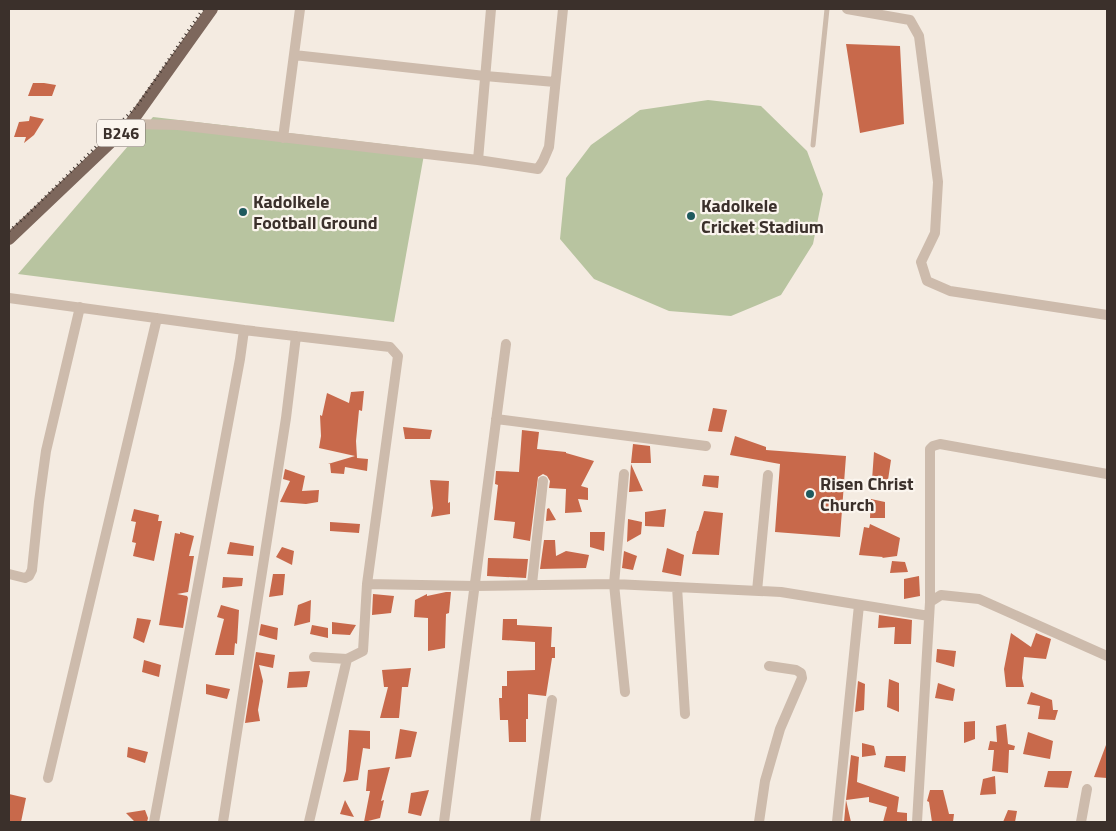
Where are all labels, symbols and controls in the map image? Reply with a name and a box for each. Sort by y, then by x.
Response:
road number: B246 [97,120,145,146]
place label: Kadolkele Football Ground [253,188,378,236]
place label: Kadolkele Cricket Stadium [701,192,824,240]
marker: Kadolkele Football Ground [237,206,249,218]
marker: Kadolkele Cricket Stadium [685,210,697,222]
place label: Risen Christ Church [820,470,914,518]
marker: Risen Christ Church [804,488,816,500]

